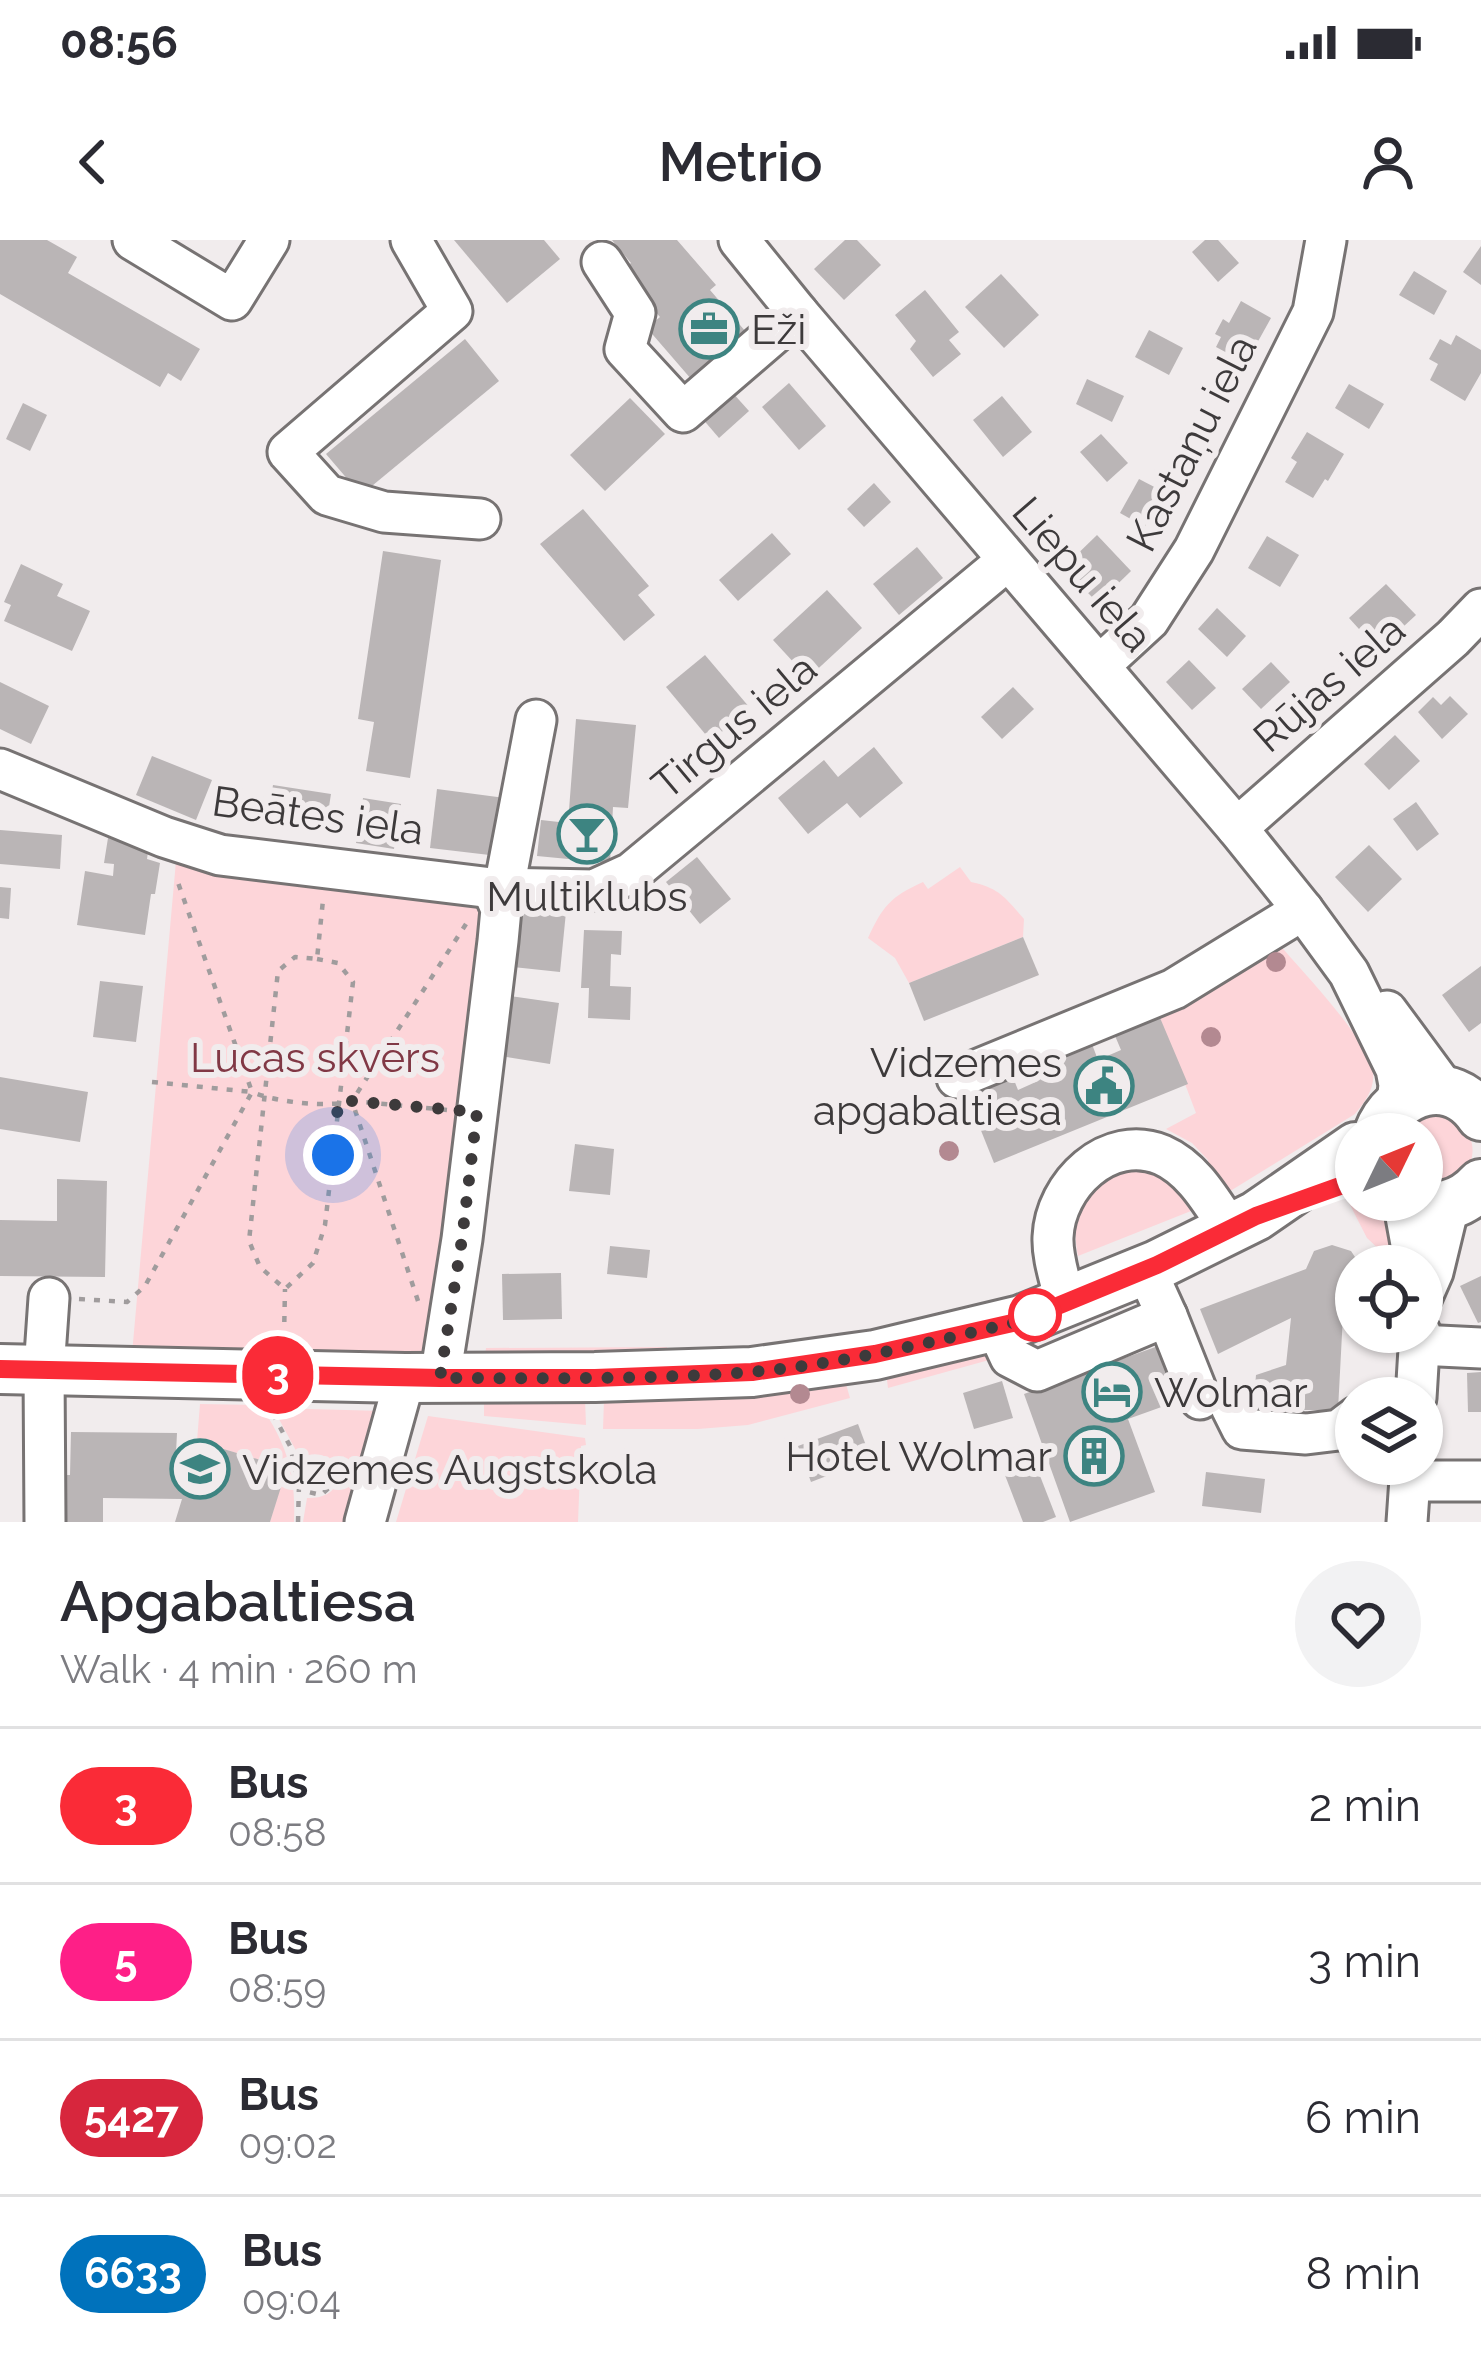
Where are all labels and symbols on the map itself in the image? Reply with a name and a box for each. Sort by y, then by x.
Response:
office icon: Eži [678,298,740,360]
place label: Eži [751,305,806,354]
street label: Kastaņu iela [1116,327,1267,559]
street label: Liepu iela [1002,487,1163,661]
street label: Rūjas iela [1244,605,1415,762]
street label: Tirgus iela [642,644,826,809]
street label: Beātes iela [209,776,427,855]
bar icon: Multiklubs [556,803,618,865]
place label: Multiklubs [486,872,688,921]
park label: Lucas skvērs [190,1033,440,1082]
place label: Vidzemes apgabaltiesa [813,1038,1062,1135]
public building icon: Vidzemes apgabaltiesa [1073,1055,1135,1117]
north arrow [1335,1113,1443,1221]
your location [303,1125,363,1185]
unlabelled marker [1010,1290,1060,1340]
line badge: 3 [239,1336,317,1414]
hotel icon: Wolmar [1081,1361,1143,1423]
place label: Wolmar [1154,1368,1308,1417]
building icon: Hotel Wolmar [1063,1425,1125,1487]
place label: Hotel Wolmar [785,1432,1052,1481]
school or university icon: Vidzemes Augstskola [169,1438,231,1500]
place label: Vidzemes Augstskola [242,1445,658,1494]

